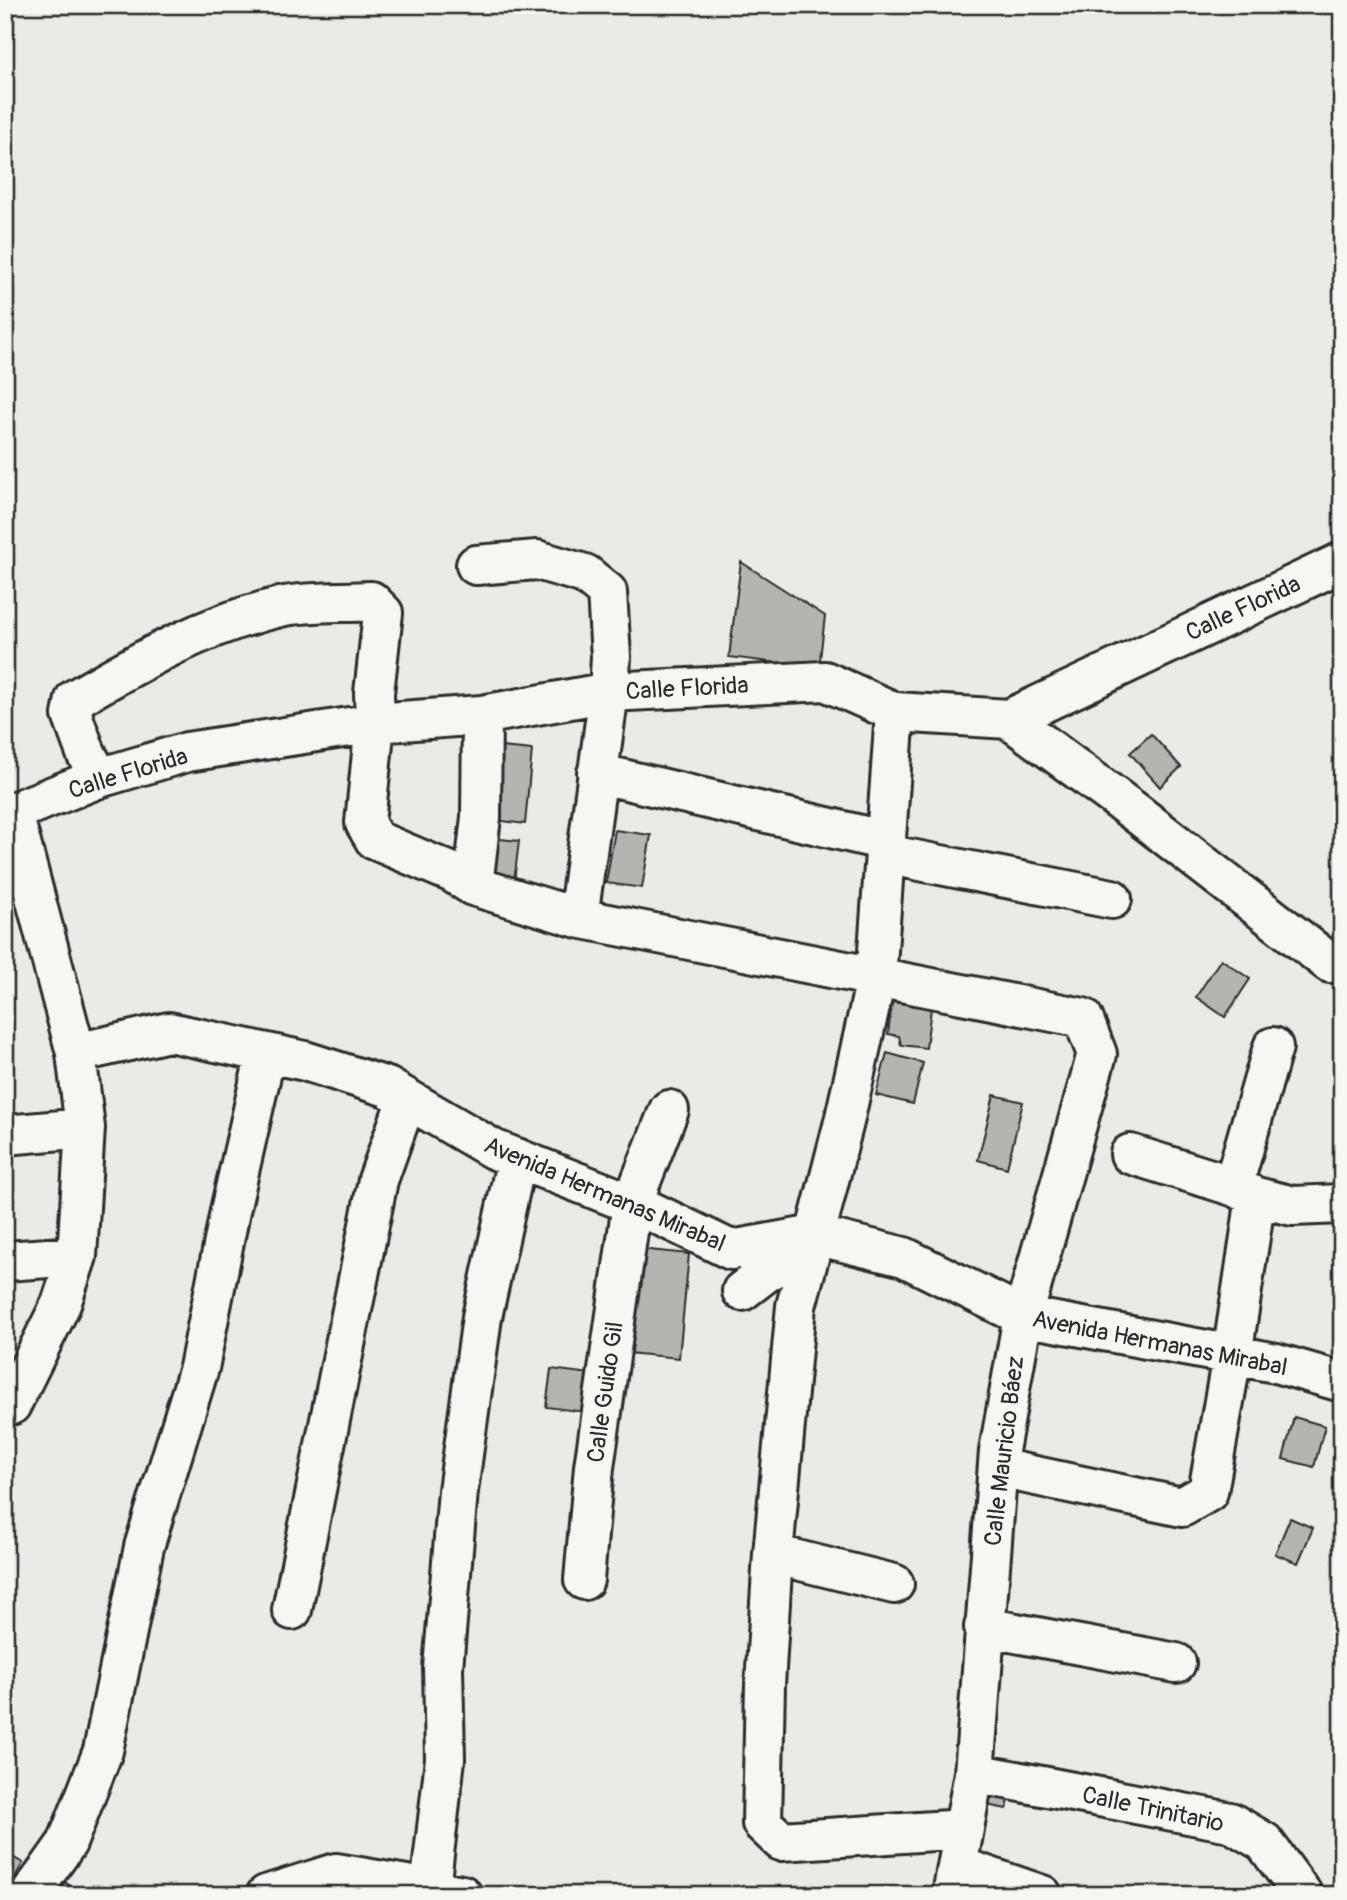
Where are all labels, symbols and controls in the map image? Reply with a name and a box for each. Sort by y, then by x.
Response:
street label: Calle Florida [1181,569,1305,648]
street label: Calle Florida [625,671,749,706]
street label: Calle Florida [65,742,191,805]
street label: Avenida Hermanas Mirabal [480,1130,730,1258]
street label: Avenida Hermanas Mirabal [1030,1305,1290,1382]
street label: Calle Guido Gil [581,1320,630,1464]
street label: Calle Mauricio Báez [978,1355,1031,1548]
street label: Calle Trinitario [1079,1780,1226,1839]

